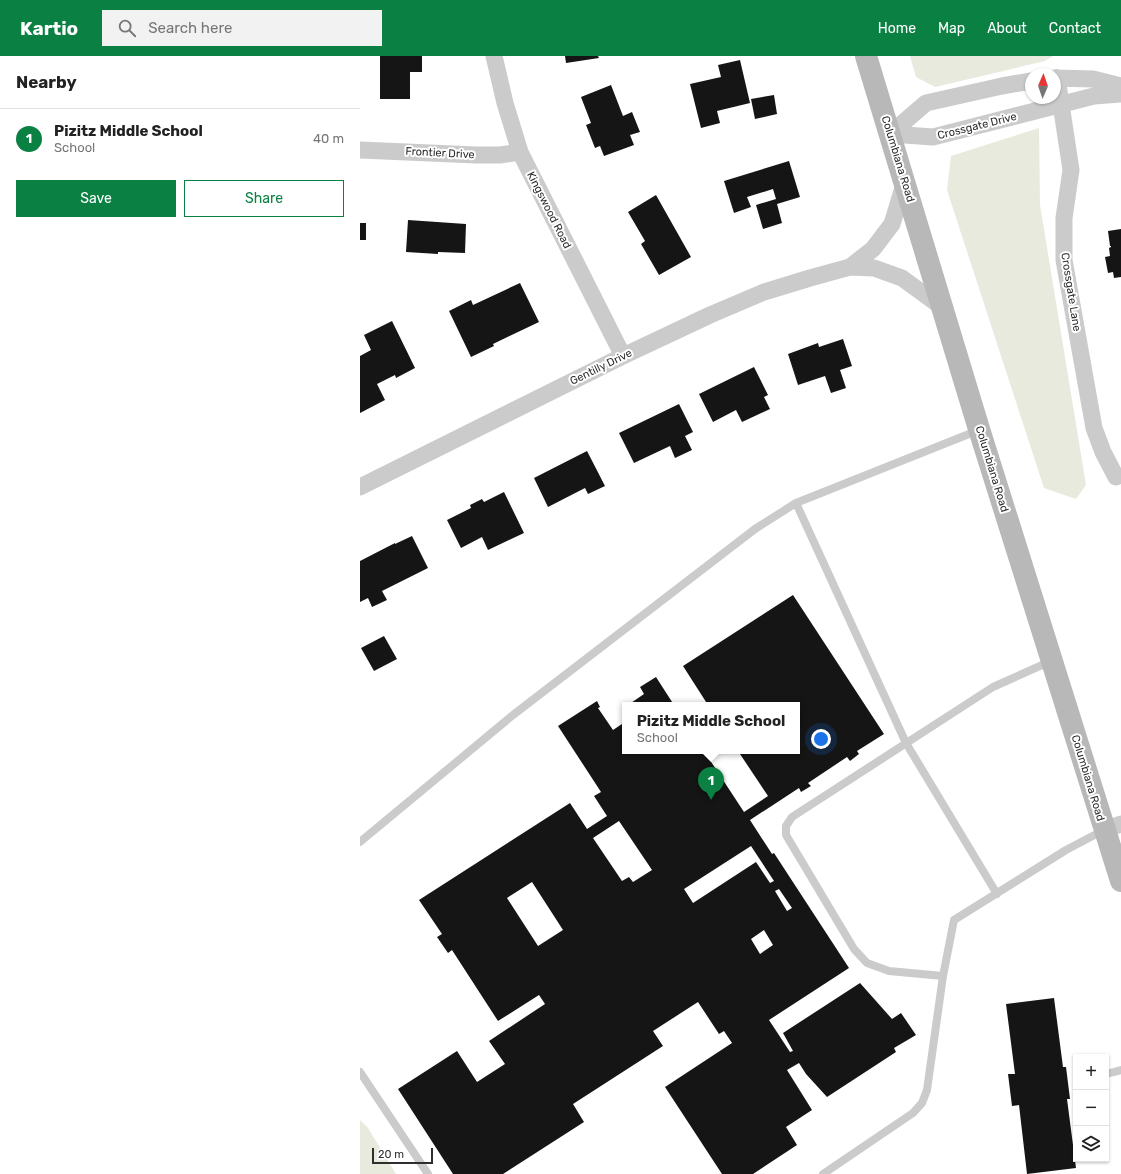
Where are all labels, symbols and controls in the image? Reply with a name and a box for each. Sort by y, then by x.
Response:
search box [102,10,382,46]
text: Kartio [20,17,78,40]
icon: search [116,17,138,39]
text: Search here [148,19,232,37]
text: Home [878,20,916,37]
text: Map [938,20,965,37]
text: About [987,20,1027,37]
text: Contact [1049,20,1101,37]
north arrow [1025,68,1061,104]
text: Nearby [16,72,77,92]
street label: Crossgate Drive [936,110,1018,142]
street label: Columbiana Road [879,114,917,204]
text: Pizitz Middle School [54,122,203,140]
text: 1 [26,131,32,146]
text: 40 m [313,131,344,146]
text: School [54,140,95,155]
street label: Frontier Drive [405,145,475,161]
street label: Kingswood Road [524,169,574,251]
button: Save [16,180,176,217]
button: Share [184,180,344,217]
street label: Crossgate Lane [1058,252,1084,332]
street label: Gentilly Drive [568,346,634,388]
street label: Columbiana Road [973,424,1011,514]
popup [622,702,800,754]
text: Pizitz Middle School [637,712,785,730]
your location [811,729,831,749]
text: School [637,730,678,745]
street label: Columbiana Road [1069,733,1107,823]
pin: 1 [698,767,724,800]
map controls [1073,1054,1109,1162]
button: + [1073,1054,1109,1090]
button: − [1073,1090,1109,1126]
button: layers [1073,1126,1109,1162]
scale bar [372,1146,433,1165]
text: 20 m [378,1148,404,1161]

